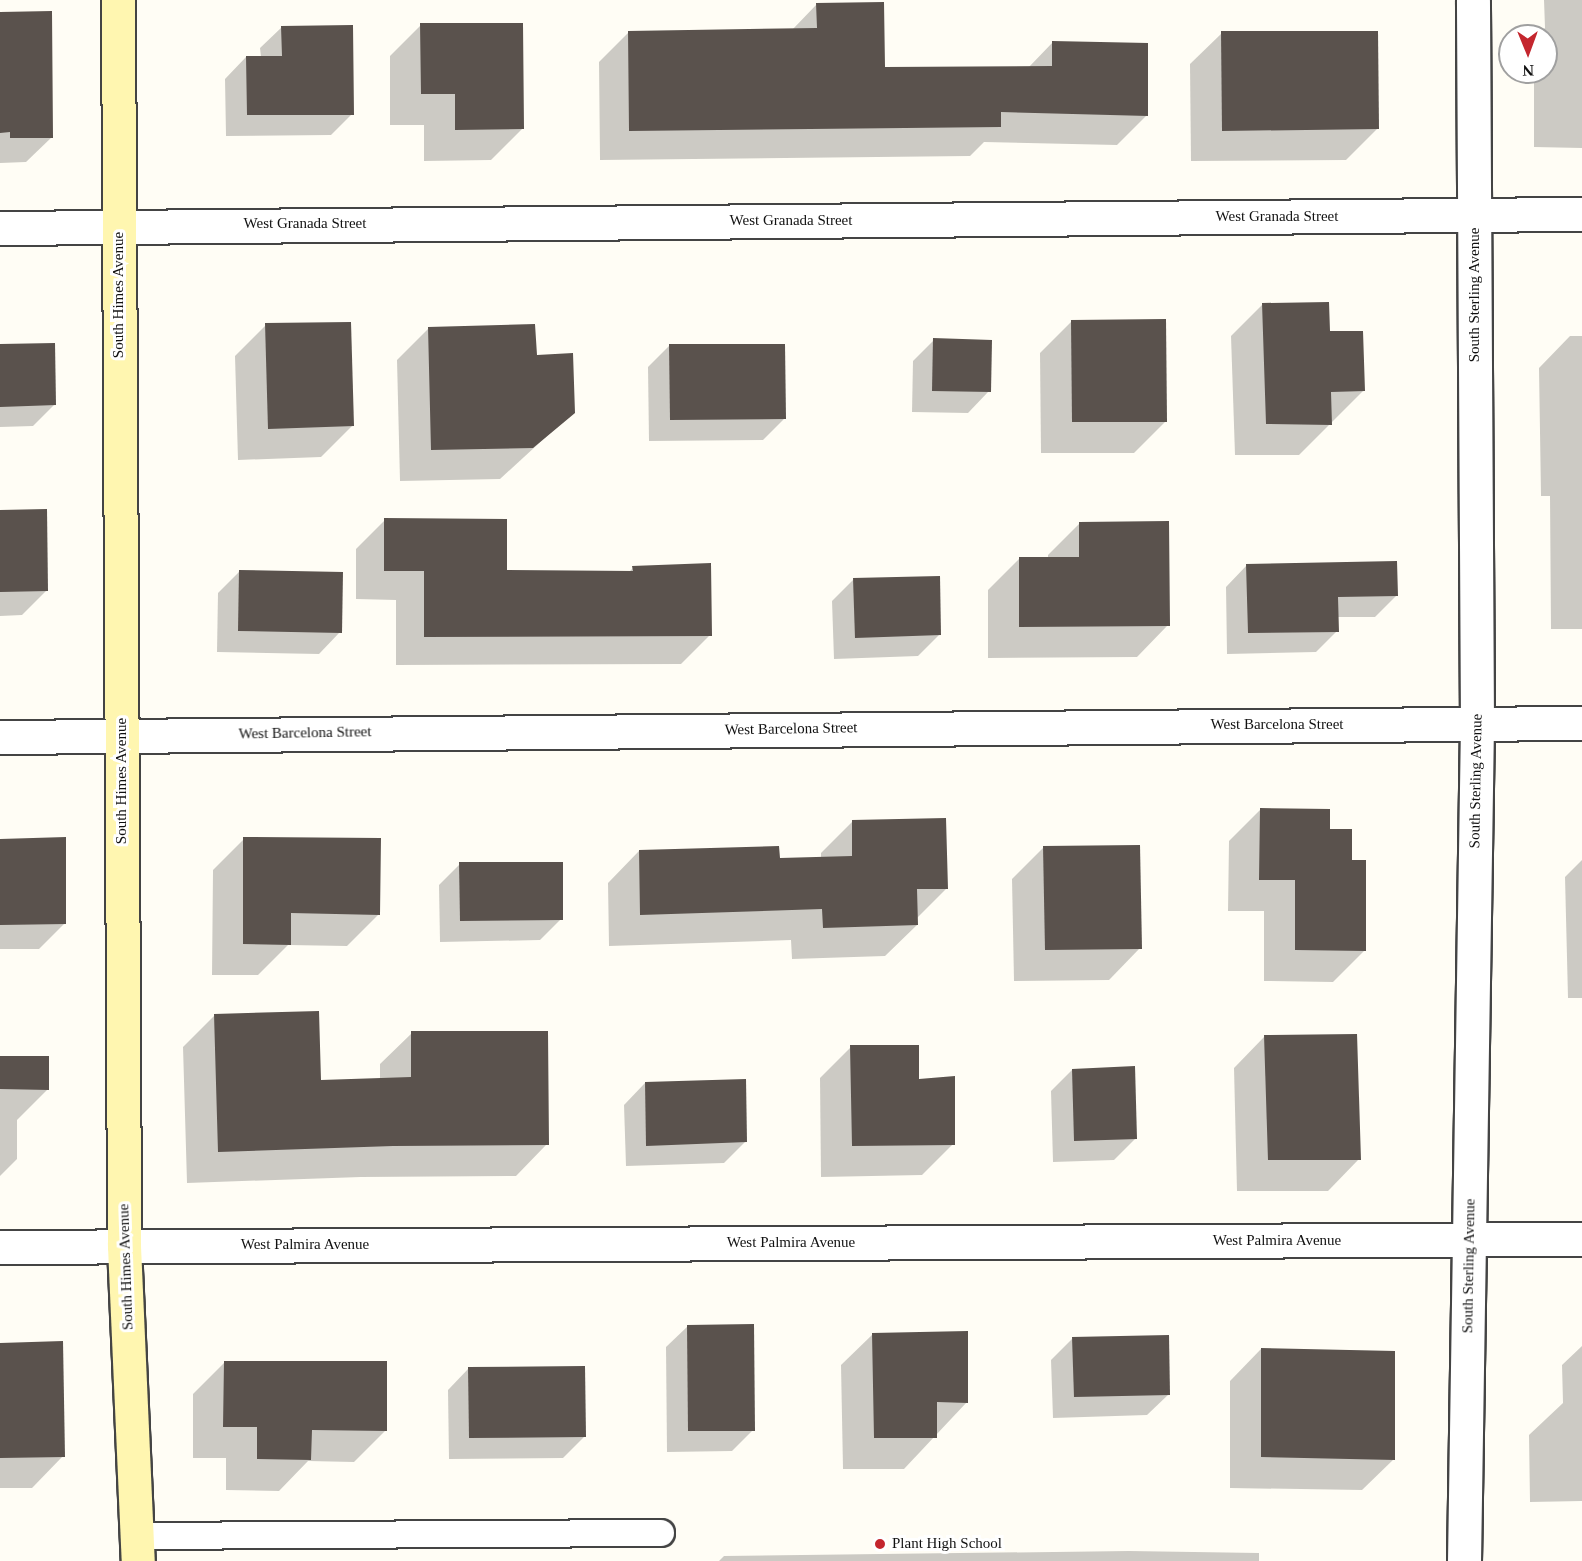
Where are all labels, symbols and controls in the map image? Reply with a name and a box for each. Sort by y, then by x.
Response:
north arrow [1498,24,1558,84]
text: N [1522,62,1534,79]
street label: West Granada Street [1216,208,1338,226]
street label: West Granada Street [730,212,852,230]
street label: West Granada Street [244,215,366,233]
street label: South Sterling Avenue [1466,227,1484,363]
street label: South Himes Avenue [110,231,128,359]
street label: South Sterling Avenue [1466,713,1486,849]
street label: West Barcelona Street [1211,716,1343,734]
street label: South Himes Avenue [113,717,131,845]
street label: West Barcelona Street [724,719,858,739]
street label: West Barcelona Street [238,723,372,743]
street label: South Sterling Avenue [1459,1198,1479,1334]
street label: South Himes Avenue [115,1203,137,1331]
street label: West Palmira Avenue [1212,1232,1342,1250]
street label: West Palmira Avenue [726,1234,856,1252]
street label: West Palmira Avenue [240,1236,370,1254]
place label: Plant High School [892,1535,1002,1553]
marker: Plant High School [873,1537,887,1551]

